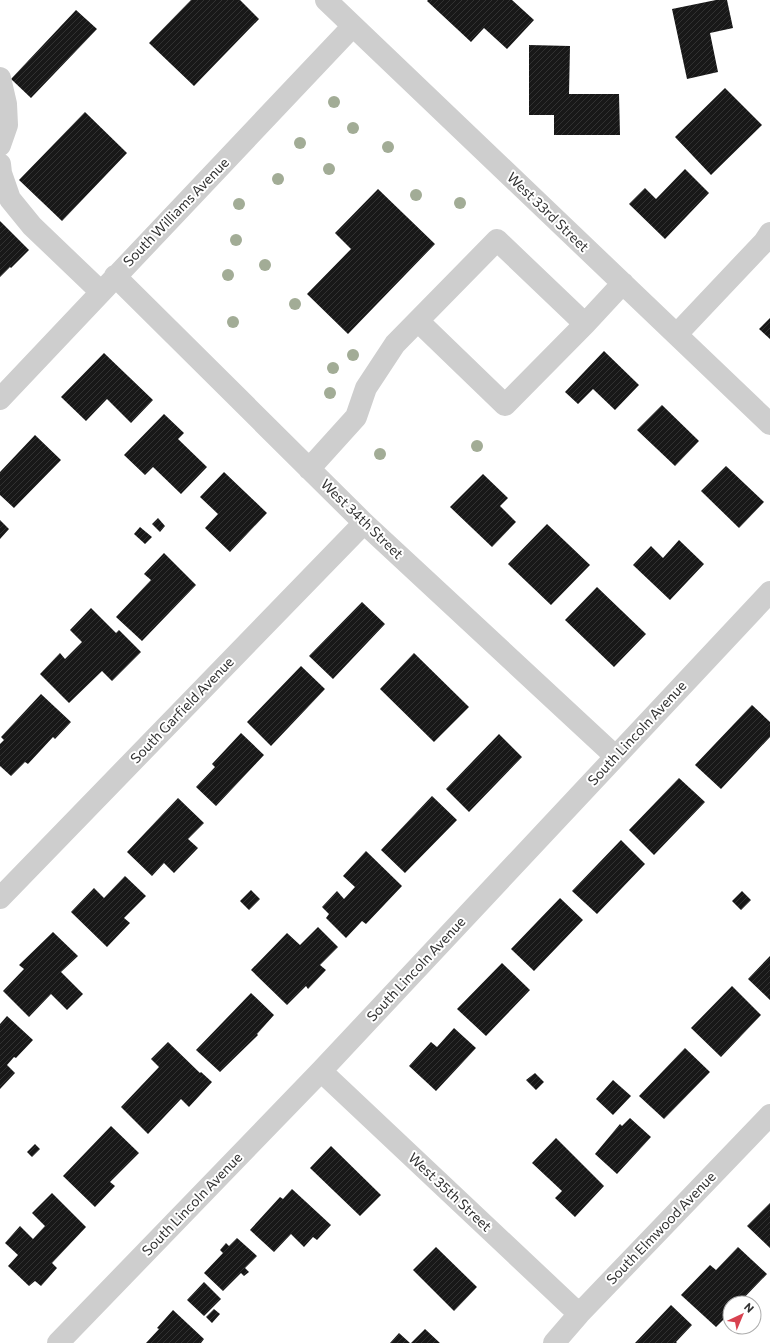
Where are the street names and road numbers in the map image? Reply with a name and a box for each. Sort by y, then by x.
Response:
street label: South Williams Avenue [119,154,232,270]
street label: West 33rd Street [504,168,593,255]
street label: West 34th Street [318,475,407,562]
street label: South Garfield Avenue [126,653,237,766]
street label: South Lincoln Avenue [584,677,689,788]
street label: South Lincoln Avenue [363,913,468,1024]
street label: South Lincoln Avenue [138,1149,245,1259]
street label: West 35th Street [405,1149,496,1235]
street label: South Elmwood Avenue [602,1168,719,1287]

